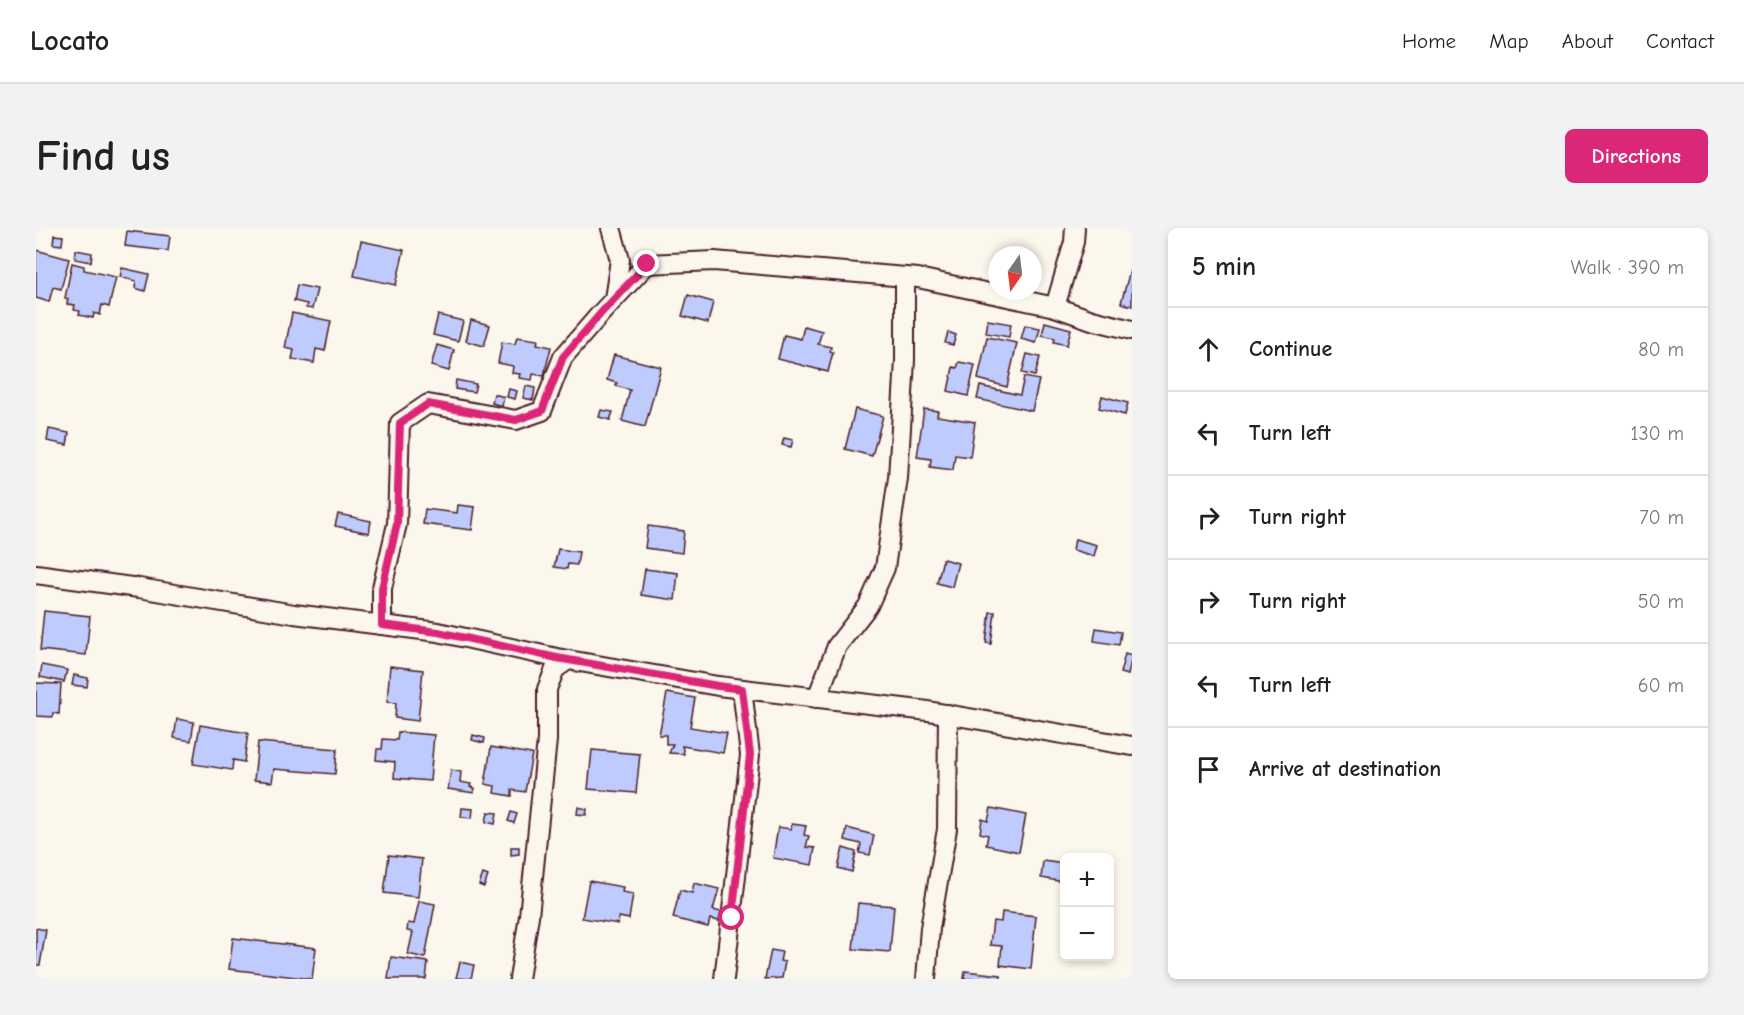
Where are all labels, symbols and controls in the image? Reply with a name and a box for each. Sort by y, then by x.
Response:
text: Locato [30,25,109,57]
text: Home [1402,29,1456,53]
text: Map [1489,29,1529,53]
text: About [1562,29,1613,53]
text: Contact [1646,29,1714,53]
button: Directions [1565,129,1708,183]
text: Find us [36,132,170,181]
north arrow [988,246,1042,300]
route end [633,250,659,276]
text: 5 min [1192,252,1256,282]
text: Walk · 390 m [1571,256,1684,279]
icon: ahead [1192,333,1225,366]
text: Continue [1249,336,1332,362]
text: 80 m [1638,338,1684,361]
icon: left [1192,417,1225,450]
text: Turn left [1249,420,1331,446]
text: 130 m [1631,422,1684,445]
icon: right [1192,501,1225,534]
text: Turn right [1249,504,1346,530]
text: 70 m [1639,506,1684,529]
icon: right [1192,585,1225,618]
text: Turn right [1249,588,1346,614]
text: 50 m [1638,590,1684,613]
icon: left [1192,669,1225,702]
text: Turn left [1249,672,1331,698]
text: 60 m [1638,674,1684,697]
icon: arrive [1192,753,1225,786]
text: Arrive at destination [1249,756,1441,782]
map controls [1060,853,1114,961]
button: + [1060,853,1114,907]
route start [718,904,744,930]
button: − [1060,907,1114,961]

